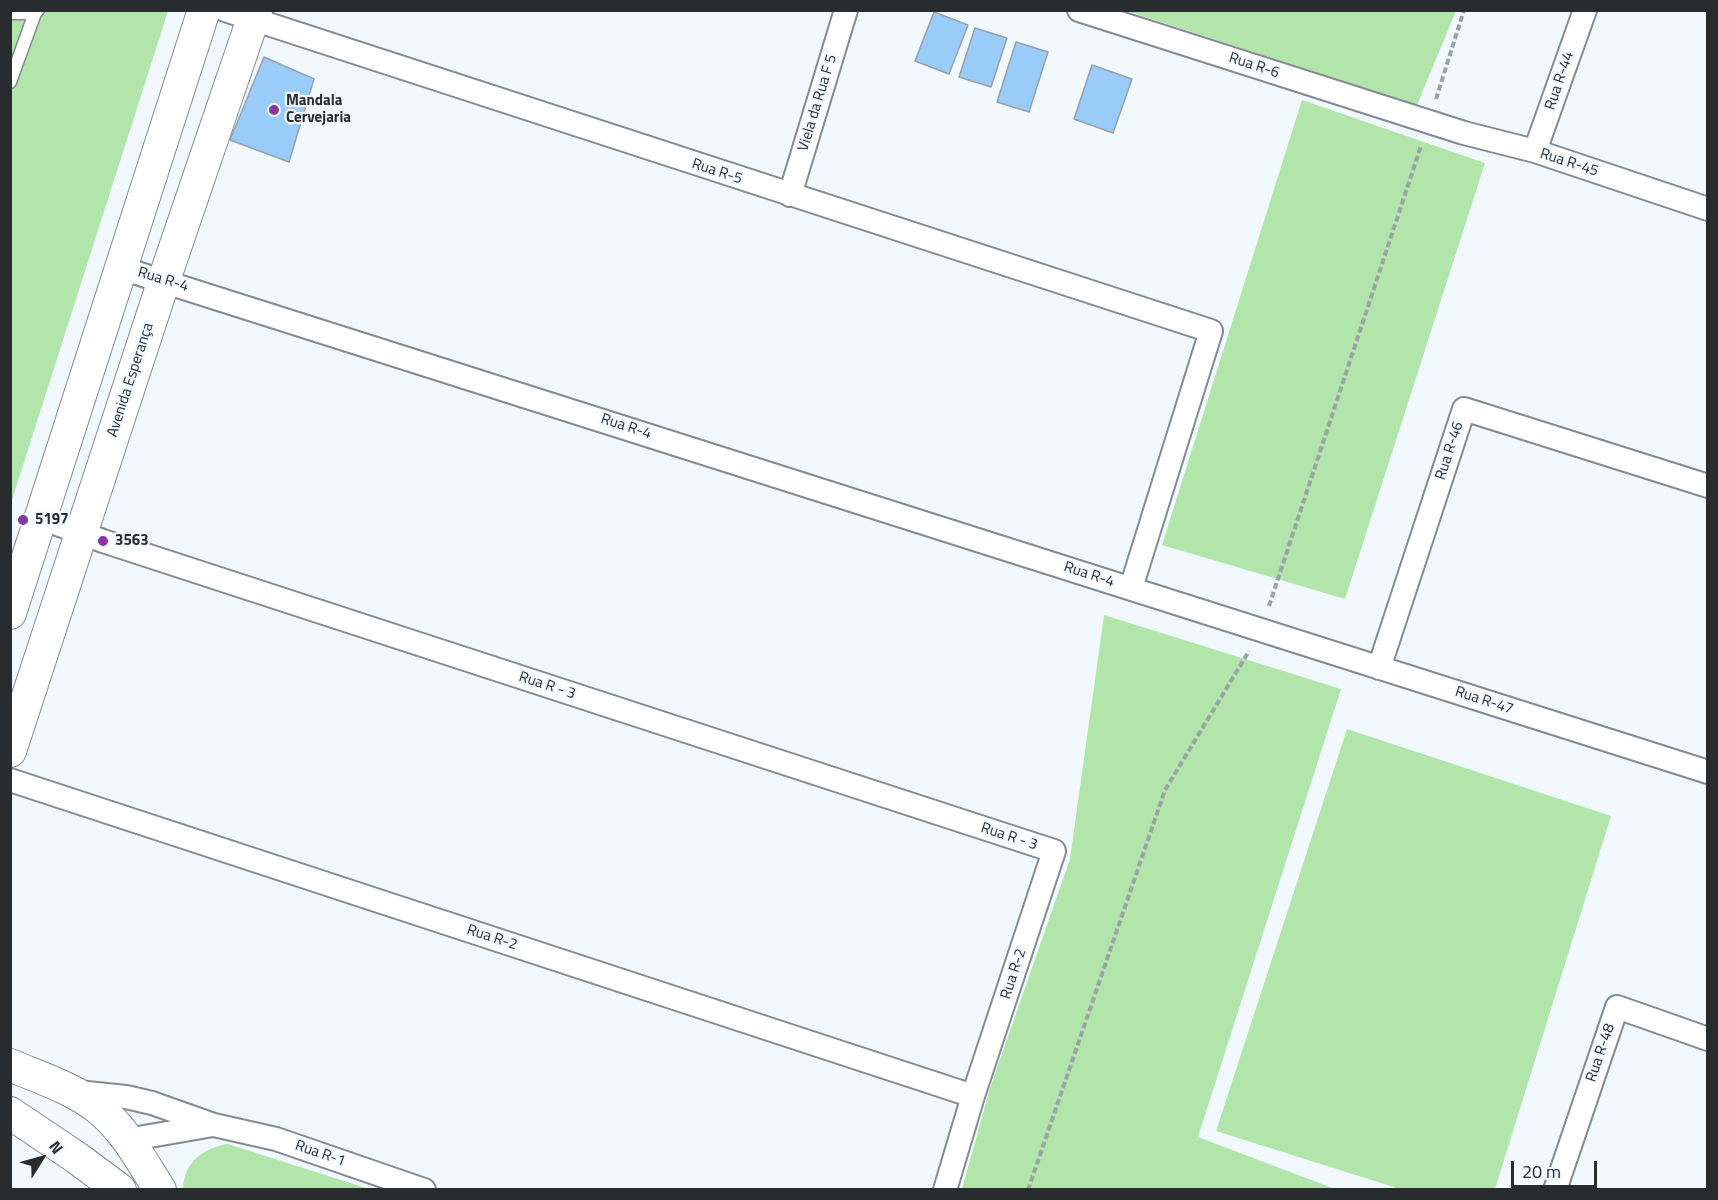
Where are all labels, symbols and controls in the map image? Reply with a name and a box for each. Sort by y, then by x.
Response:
street label: Rua R-6 [1226,49,1282,83]
street label: Rua R-44 [1542,49,1578,113]
street label: Viela da Rua F 5 [795,52,841,154]
place label: Mandala Cervejaria [286,92,351,127]
marker: Mandala Cervejaria [267,103,281,117]
street label: Rua R-45 [1537,145,1601,181]
street label: Rua R-5 [689,155,745,189]
street label: Rua R-4 [135,264,191,296]
street label: Avenida Esperança [104,321,158,439]
street label: Rua R-4 [598,410,654,444]
street label: Rua R-46 [1432,419,1468,483]
place label: 5197 [35,511,69,529]
marker: 5197 [16,513,30,527]
place label: 3563 [115,532,149,550]
marker: 3563 [96,534,110,548]
street label: Rua R-4 [1061,558,1117,592]
street label: Rua R - 3 [516,668,578,704]
street label: Rua R-47 [1452,683,1516,719]
street label: Rua R - 3 [978,819,1040,855]
street label: Rua R-2 [464,921,520,955]
street label: Rua R-2 [997,946,1031,1002]
street label: Rua R-48 [1583,1021,1619,1085]
north arrow [12,1128,72,1188]
text: N [43,1136,69,1159]
street label: Rua R-1 [292,1137,348,1171]
scale bar [1514,1149,1600,1187]
text: 20 m [1522,1158,1561,1185]

